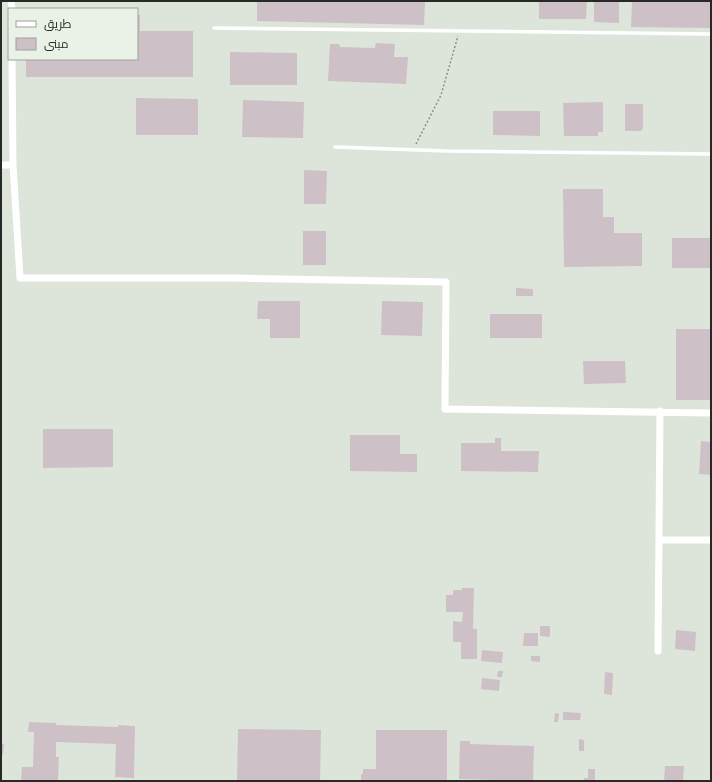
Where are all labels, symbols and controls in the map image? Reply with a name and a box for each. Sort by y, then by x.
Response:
legend [8,8,138,60]
text: طريق [44,16,72,33]
text: مبنى [44,36,69,53]

